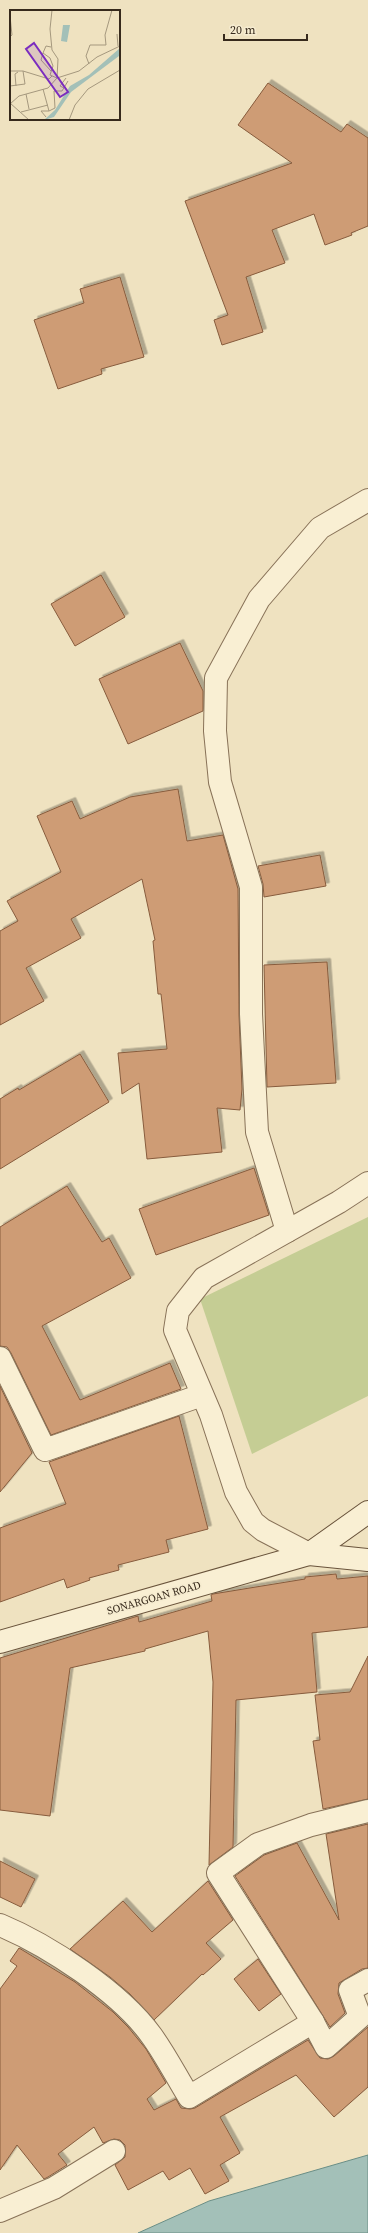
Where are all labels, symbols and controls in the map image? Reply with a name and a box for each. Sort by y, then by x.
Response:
inset map [10,10,120,120]
scale bar [224,16,307,42]
text: 20 m [230,22,256,38]
street label: SONARGOAN ROAD [105,1577,203,1619]

